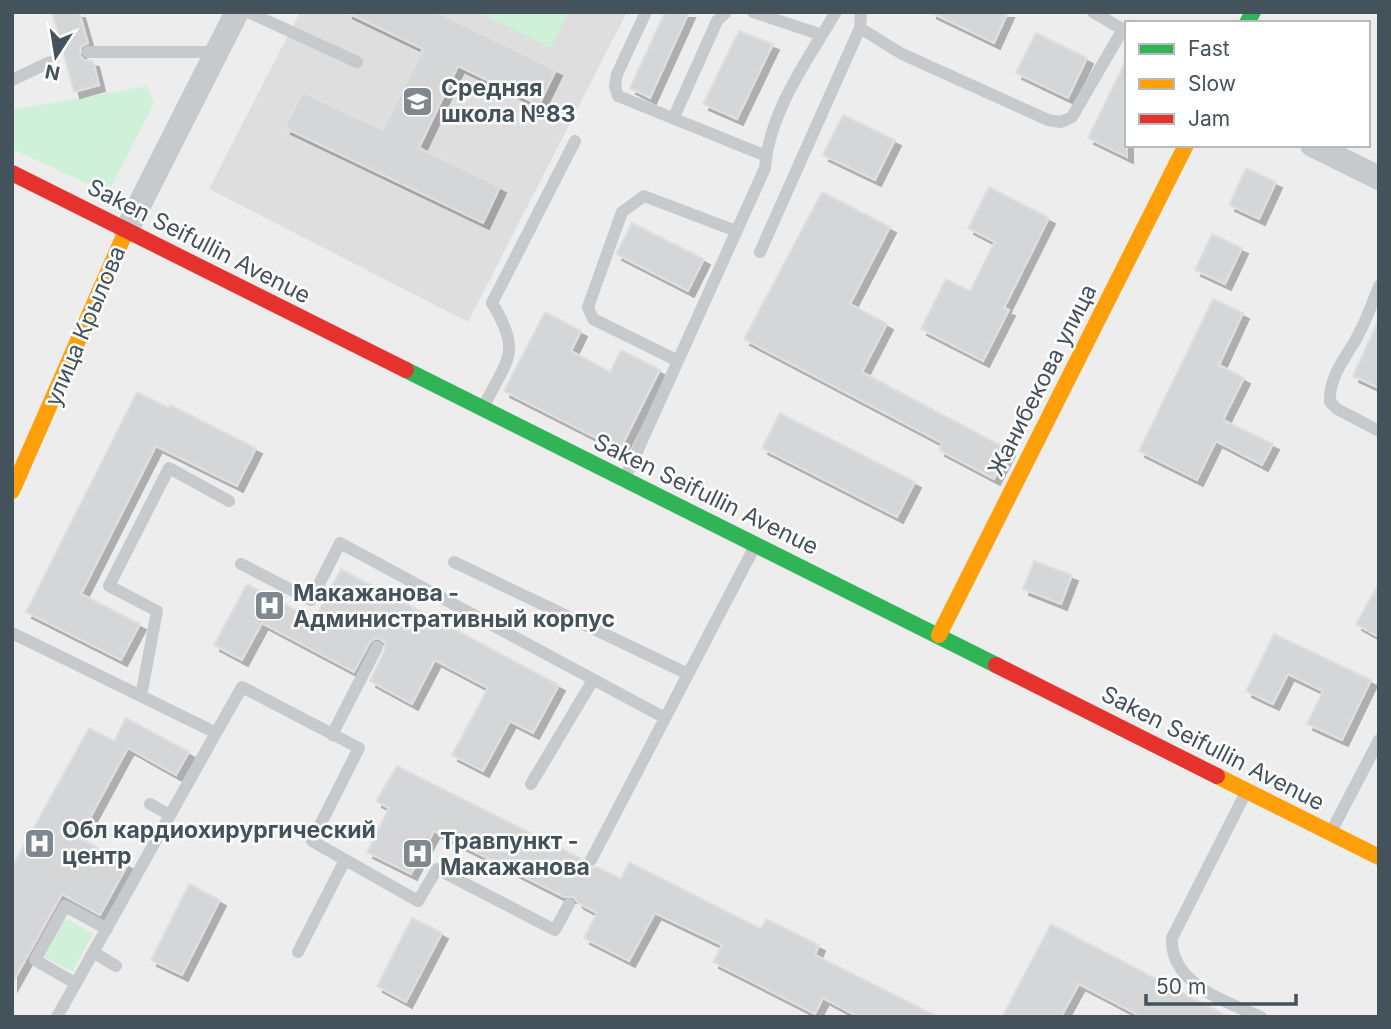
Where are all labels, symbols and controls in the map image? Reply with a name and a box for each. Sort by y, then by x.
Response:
north arrow [21,21,91,91]
legend [1125,21,1370,147]
text: Fast [1188,36,1230,61]
text: N [43,59,62,85]
text: Slow [1188,71,1236,96]
place label: Средняя школа №83 [441,74,576,128]
school or university icon: Средняя школа №83 [401,84,435,118]
text: Jam [1188,106,1230,131]
street label: Saken Seifullin Avenue [83,173,315,309]
street label: улица Крылова [39,242,131,410]
street label: Жанибекова улица [982,279,1102,481]
street label: Saken Seifullin Avenue [589,427,823,561]
place label: Макажанова - Административный корпус [293,579,615,633]
hospital icon: Макажанова - Административный корпус [253,589,287,623]
street label: Saken Seifullin Avenue [1097,680,1329,816]
place label: Обл кардиохирургический центр [62,816,376,870]
hospital icon: Обл кардиохирургический центр [22,826,56,860]
place label: Травпункт - Макажанова [440,827,590,881]
hospital icon: Травпункт - Макажанова [400,837,434,871]
scale bar [1146,962,1296,1006]
text: 50 m [1156,974,1206,999]

